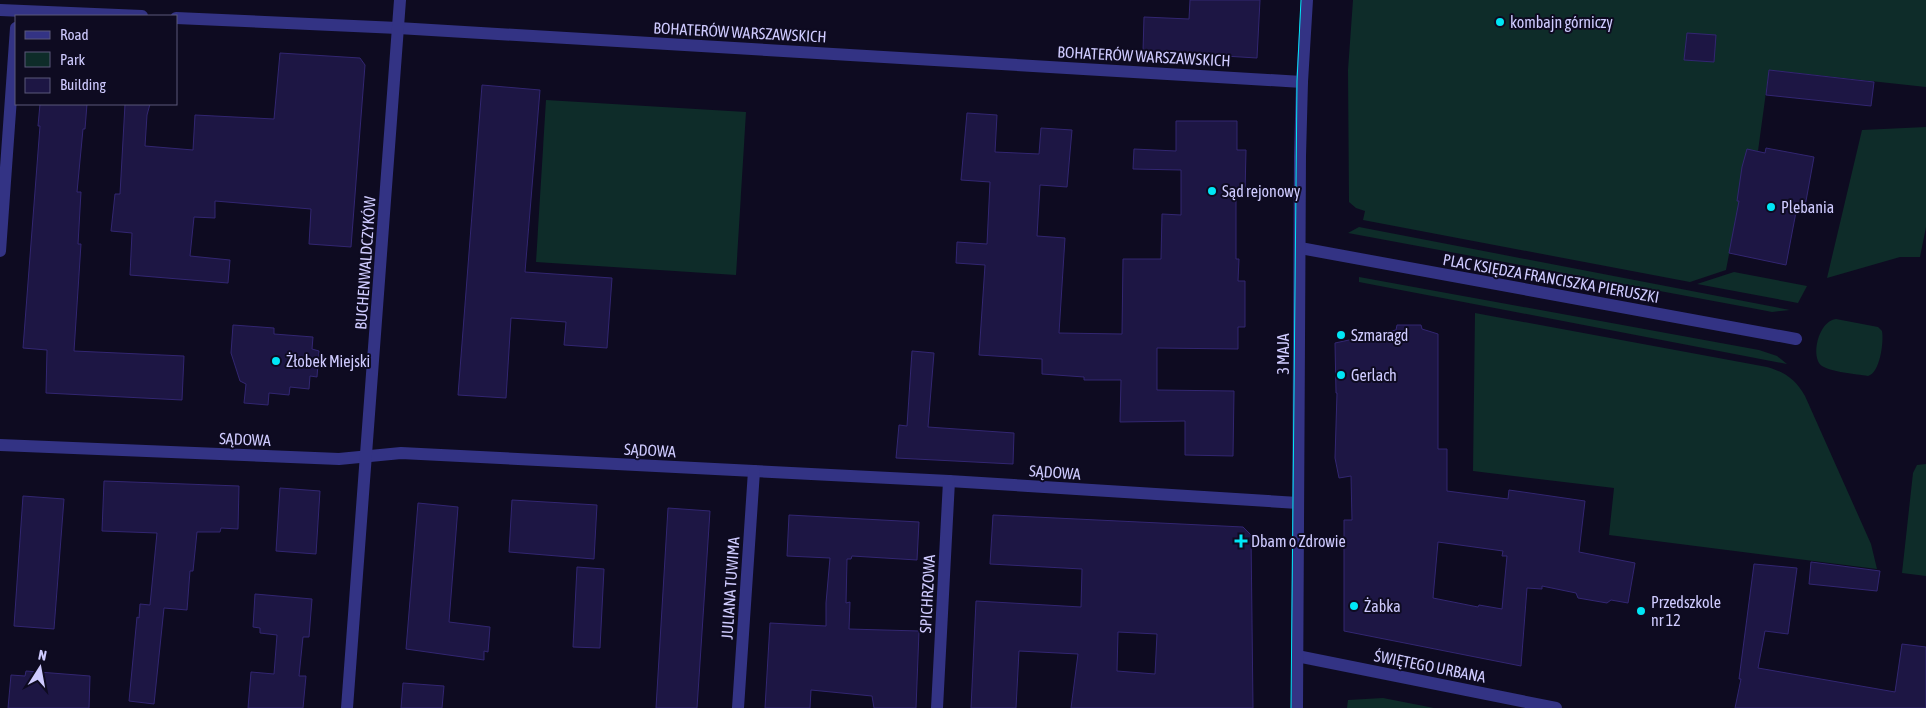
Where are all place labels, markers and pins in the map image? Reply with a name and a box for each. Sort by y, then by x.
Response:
place label: kombajn górniczy [1510,13,1613,32]
marker: kombajn górniczy [1494,16,1506,28]
place label: Sąd rejonowy [1222,182,1301,201]
marker: Sąd rejonowy [1206,185,1218,197]
place label: Plebania [1781,198,1834,216]
marker: Plebania [1765,201,1777,213]
place label: Szmaragd [1351,326,1408,345]
marker: Szmaragd [1335,329,1347,341]
place label: Żłobek Miejski [286,352,370,371]
marker: Żłobek Miejski [270,355,282,367]
place label: Gerlach [1351,366,1397,384]
marker: Gerlach [1335,369,1347,381]
place label: Dbam o Zdrowie [1251,532,1346,550]
marker: Dbam o Zdrowie [1235,535,1247,547]
place label: Przedszkole nr 12 [1651,593,1721,629]
place label: Żabka [1364,597,1401,615]
marker: Żabka [1348,600,1360,612]
marker: Przedszkole nr 12 [1635,605,1647,617]

